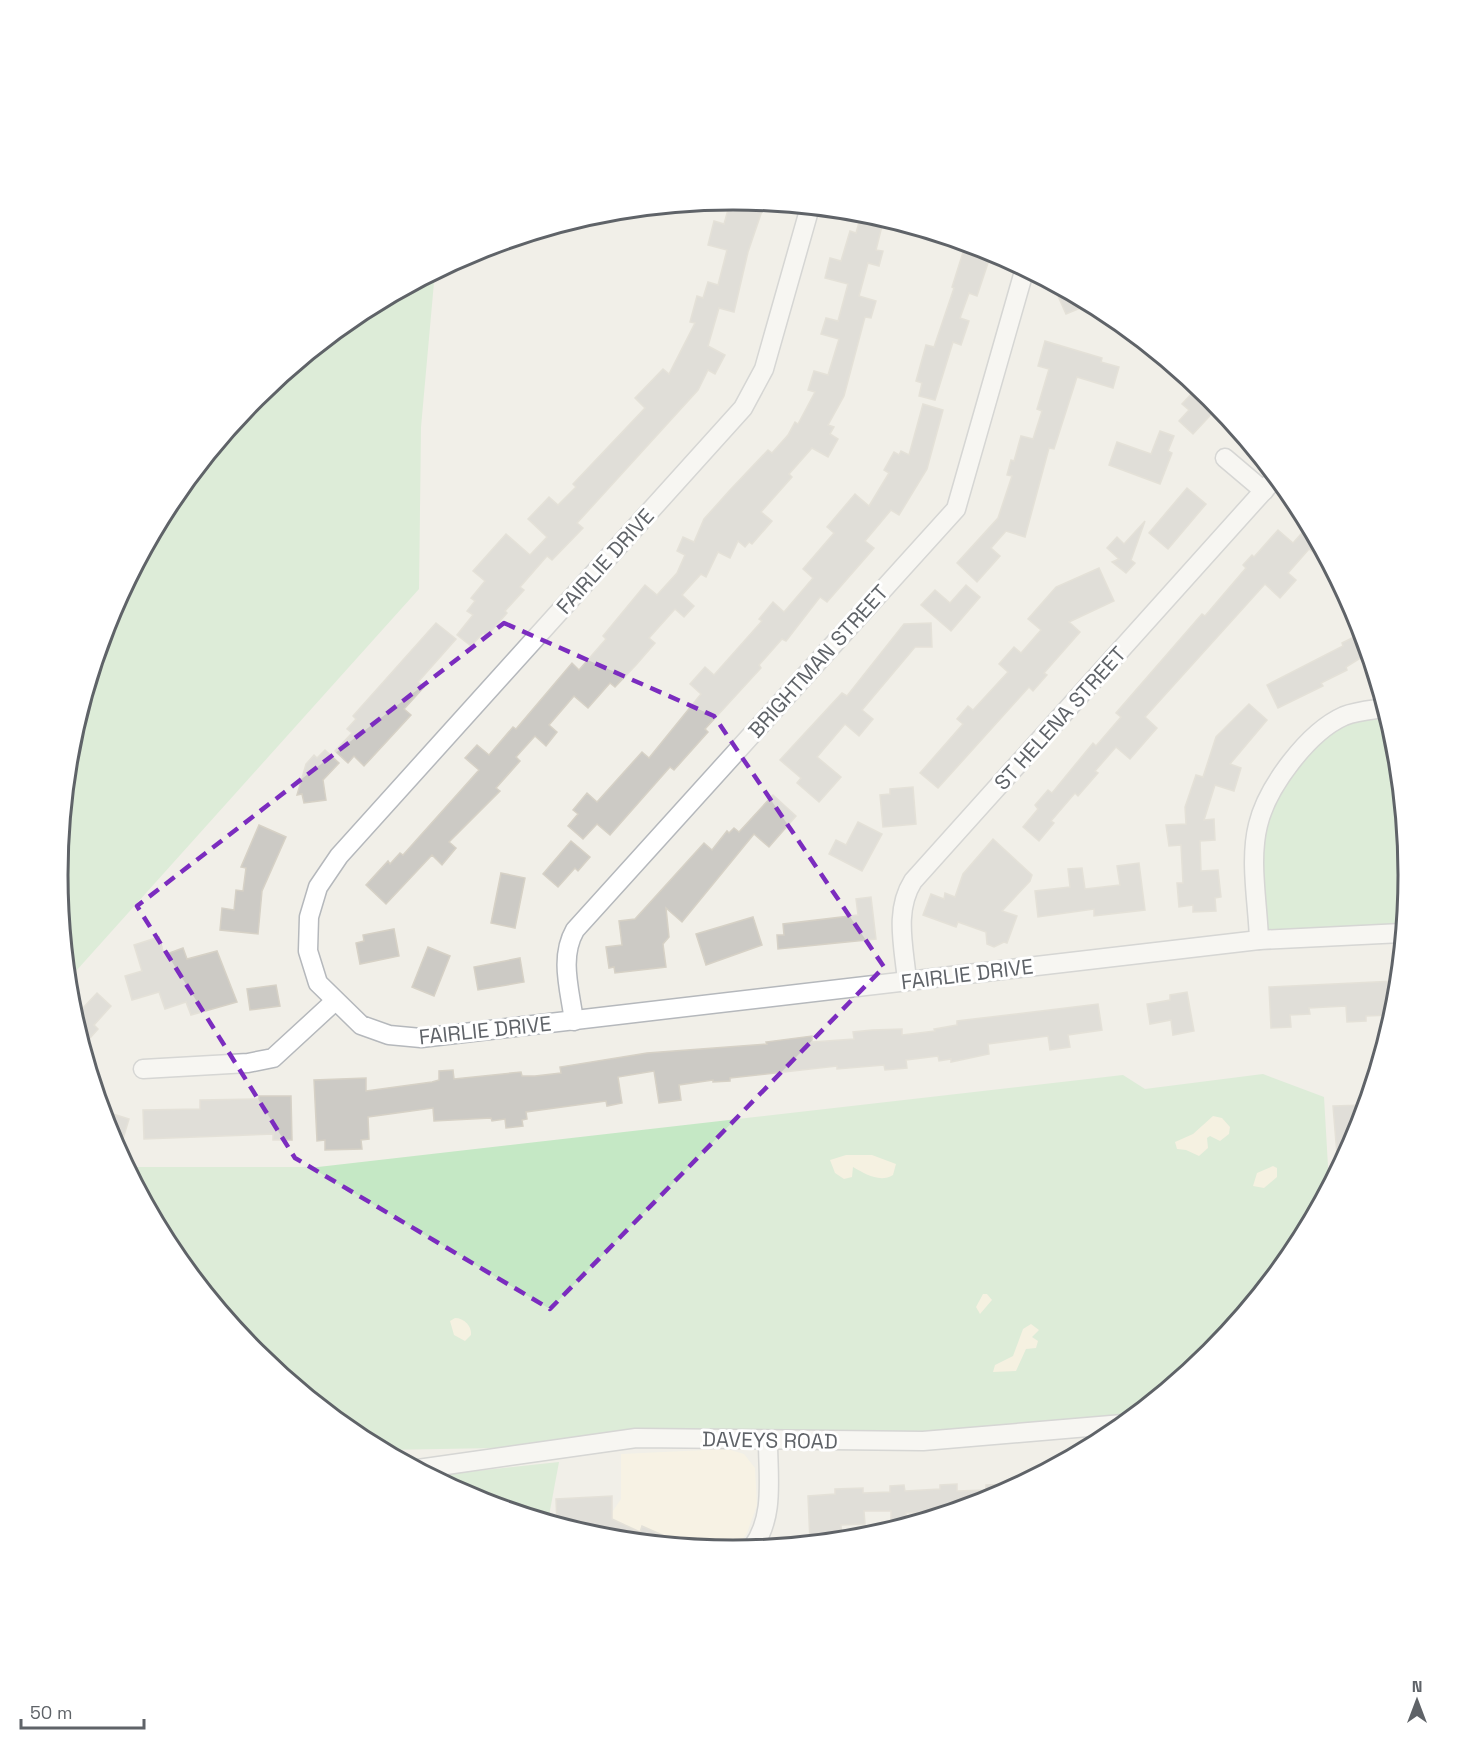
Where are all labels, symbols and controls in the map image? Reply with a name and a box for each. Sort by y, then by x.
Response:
street label: FAIRLIE DRIVE [550,503,660,619]
street label: BRIGHTMAN STREET [742,579,894,743]
street label: ST HELENA STREET [988,640,1132,796]
street label: FAIRLIE DRIVE [899,952,1035,996]
street label: FAIRLIE DRIVE [417,1010,553,1050]
street label: DAVEYS ROAD [702,1425,838,1455]
north arrow [1387,1671,1447,1731]
text: N [1412,1676,1422,1697]
scale bar [21,1692,144,1730]
text: 50 m [30,1701,72,1724]

